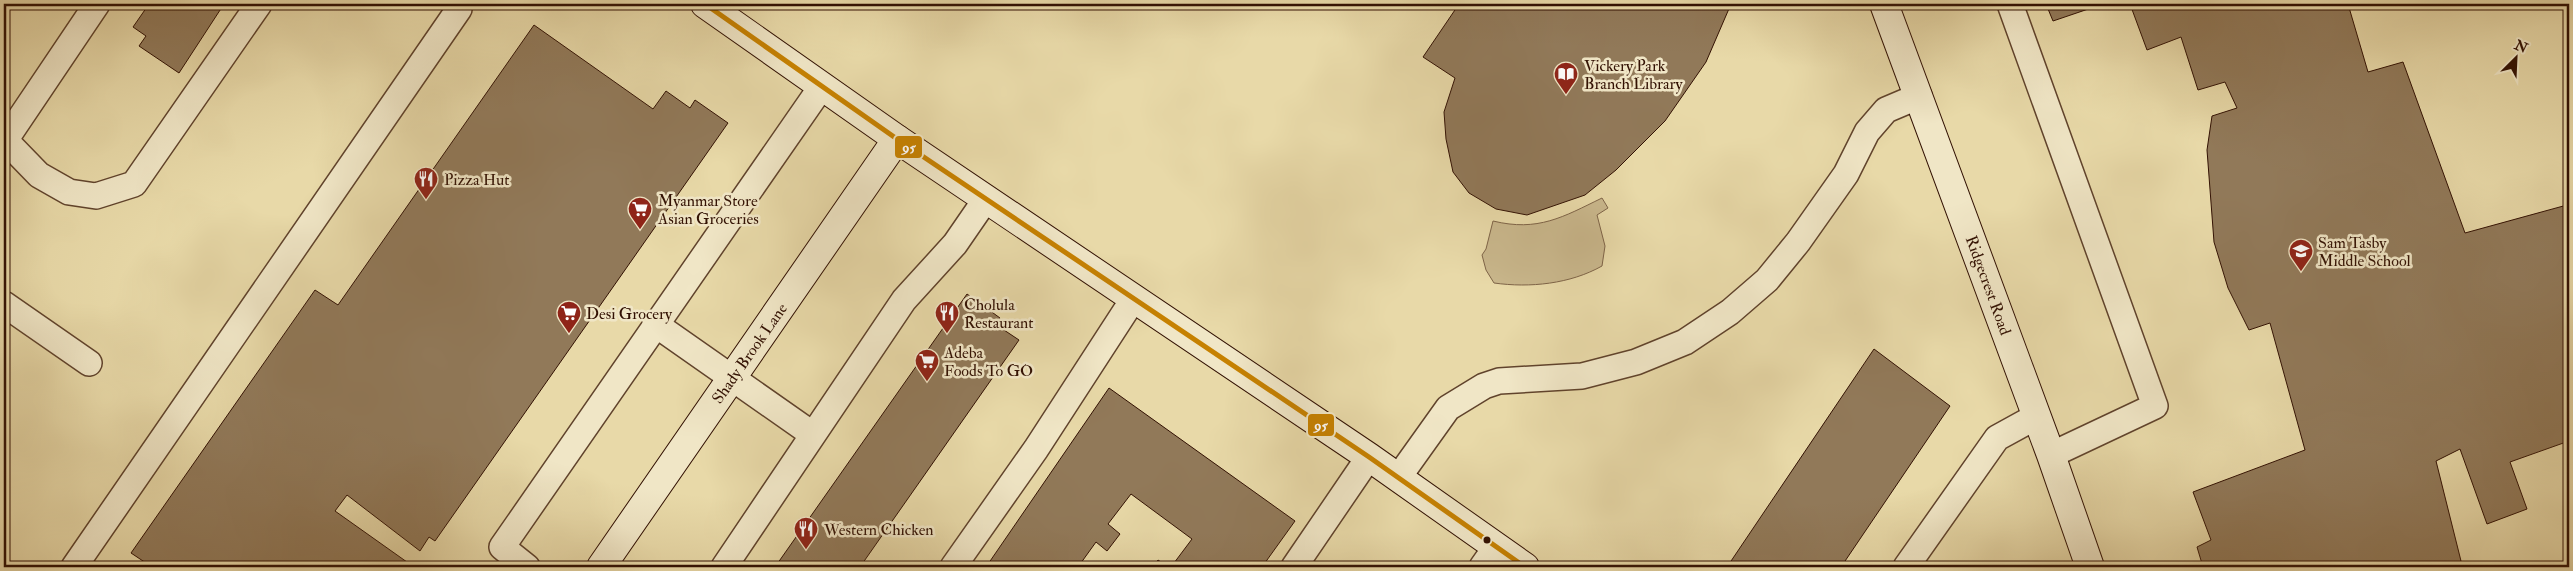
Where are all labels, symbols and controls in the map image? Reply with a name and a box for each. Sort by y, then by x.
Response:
north arrow [2490,32,2540,82]
text: N [2511,36,2531,57]
place label: Vickery Park Branch Library [1584,56,1683,94]
library icon: Vickery Park Branch Library [1553,61,1579,95]
line badge: 95 [894,135,923,159]
text: 95 [900,139,917,156]
restaurant icon: Pizza Hut [413,166,439,200]
place label: Pizza Hut [444,170,509,190]
place label: Myanmar Store Asian Groceries [657,191,759,229]
supermarket icon: Myanmar Store Asian Groceries [627,196,653,230]
street label: Ridgecrest Road [1961,233,2015,338]
place label: Sam Tasby Middle School [2318,233,2411,271]
school or university icon: Sam Tasby Middle School [2288,238,2314,272]
place label: Cholula Restaurant [964,295,1033,333]
street label: Shady Brook Lane [708,299,792,408]
supermarket icon: Desi Grocery [556,300,582,334]
restaurant icon: Cholula Restaurant [934,300,960,334]
place label: Desi Grocery [586,304,673,324]
place label: Adeba Foods To GO [943,343,1033,381]
supermarket icon: Adeba Foods To GO [914,348,940,382]
line badge: 95 [1307,413,1335,437]
text: 95 [1312,417,1329,434]
restaurant icon: Western Chicken [793,516,819,550]
place label: Western Chicken [823,520,934,540]
unlabelled marker [1482,535,1492,545]

